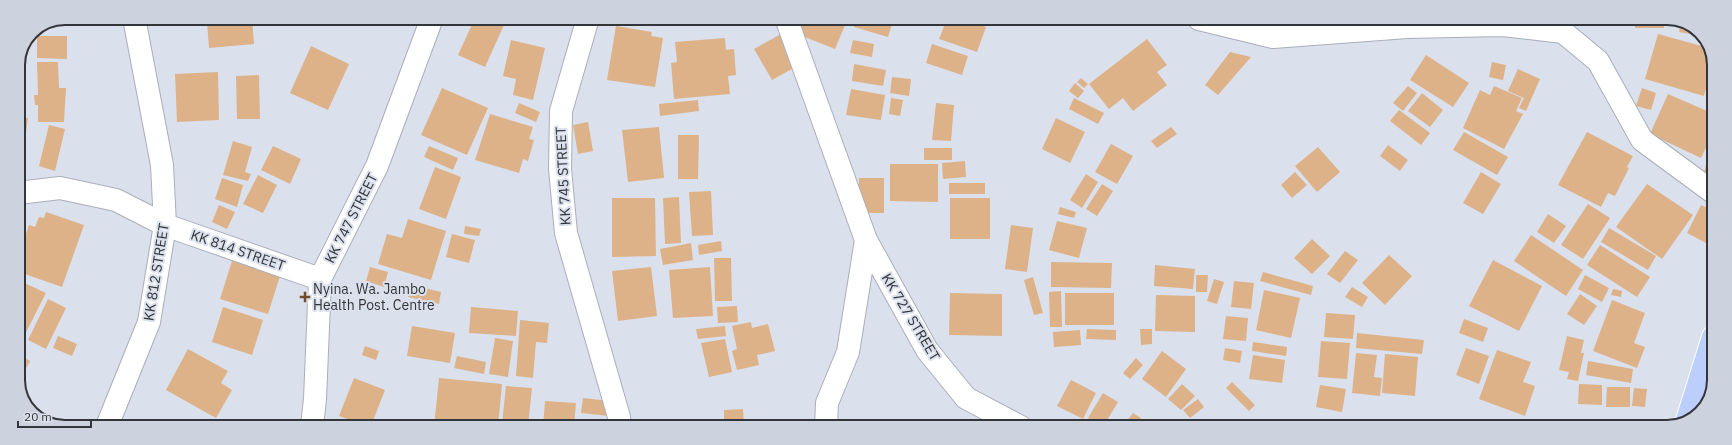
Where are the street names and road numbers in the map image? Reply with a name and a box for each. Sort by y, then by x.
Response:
street label: KK 745 STREET [551,126,575,226]
street label: KK 747 STREET [321,170,381,266]
street label: KK 812 STREET [139,222,173,322]
street label: KK 814 STREET [188,225,288,275]
street label: KK 727 STREET [878,270,944,364]

